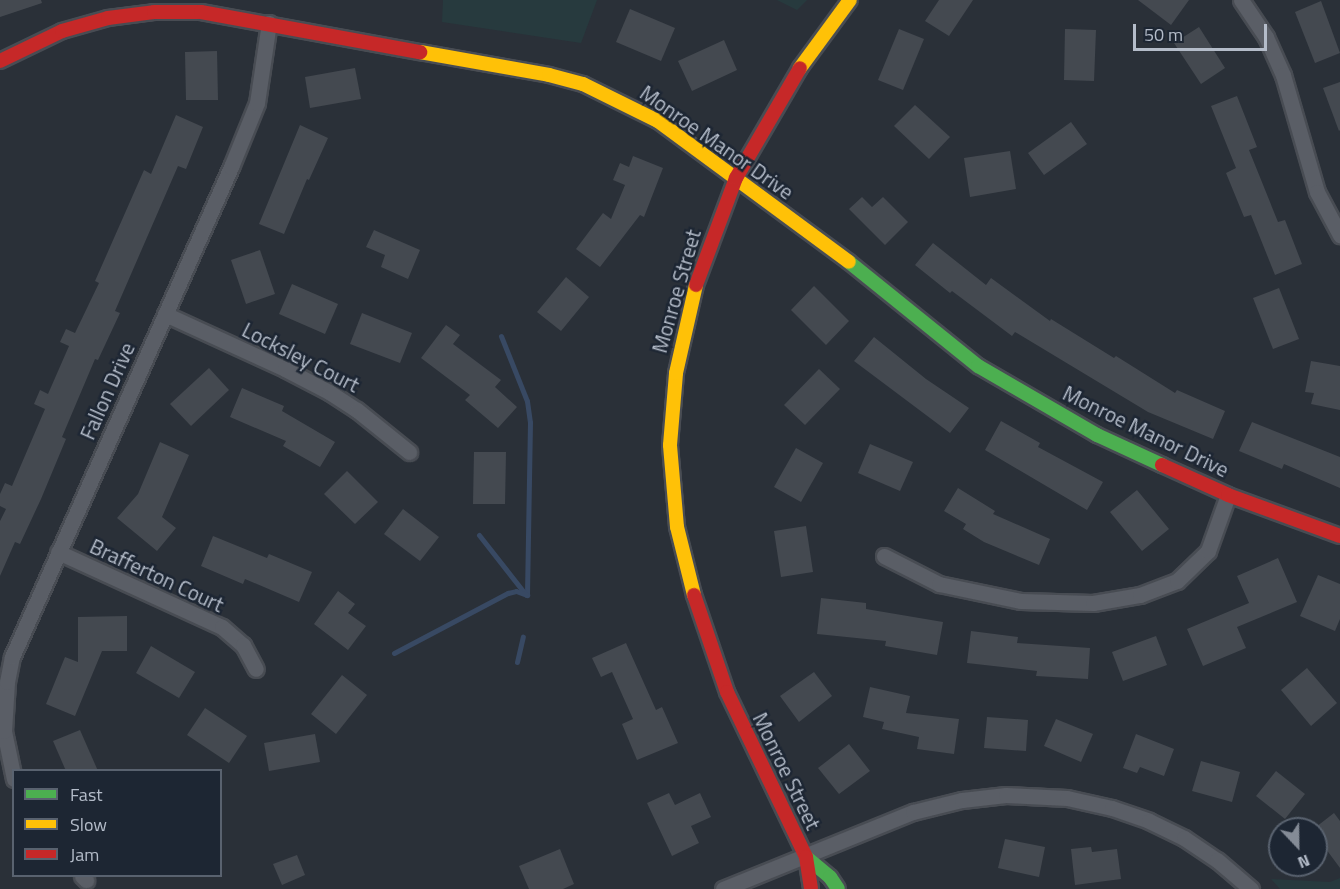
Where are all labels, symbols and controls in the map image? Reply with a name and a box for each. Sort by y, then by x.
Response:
scale bar [1136,12,1270,50]
text: 50 m [1144,21,1183,48]
street label: Monroe Manor Drive [635,80,799,204]
street label: Monroe Street [646,226,706,356]
street label: Locksley Court [238,317,364,397]
street label: Fallon Drive [74,339,140,443]
street label: Monroe Manor Drive [1059,380,1233,482]
street label: Brafferton Court [86,533,228,617]
street label: Monroe Street [748,708,826,834]
legend [12,769,222,877]
text: Fast [70,781,103,808]
text: Slow [70,811,107,838]
north arrow [1268,817,1328,877]
text: Jam [70,841,99,868]
text: N [1294,849,1314,875]

